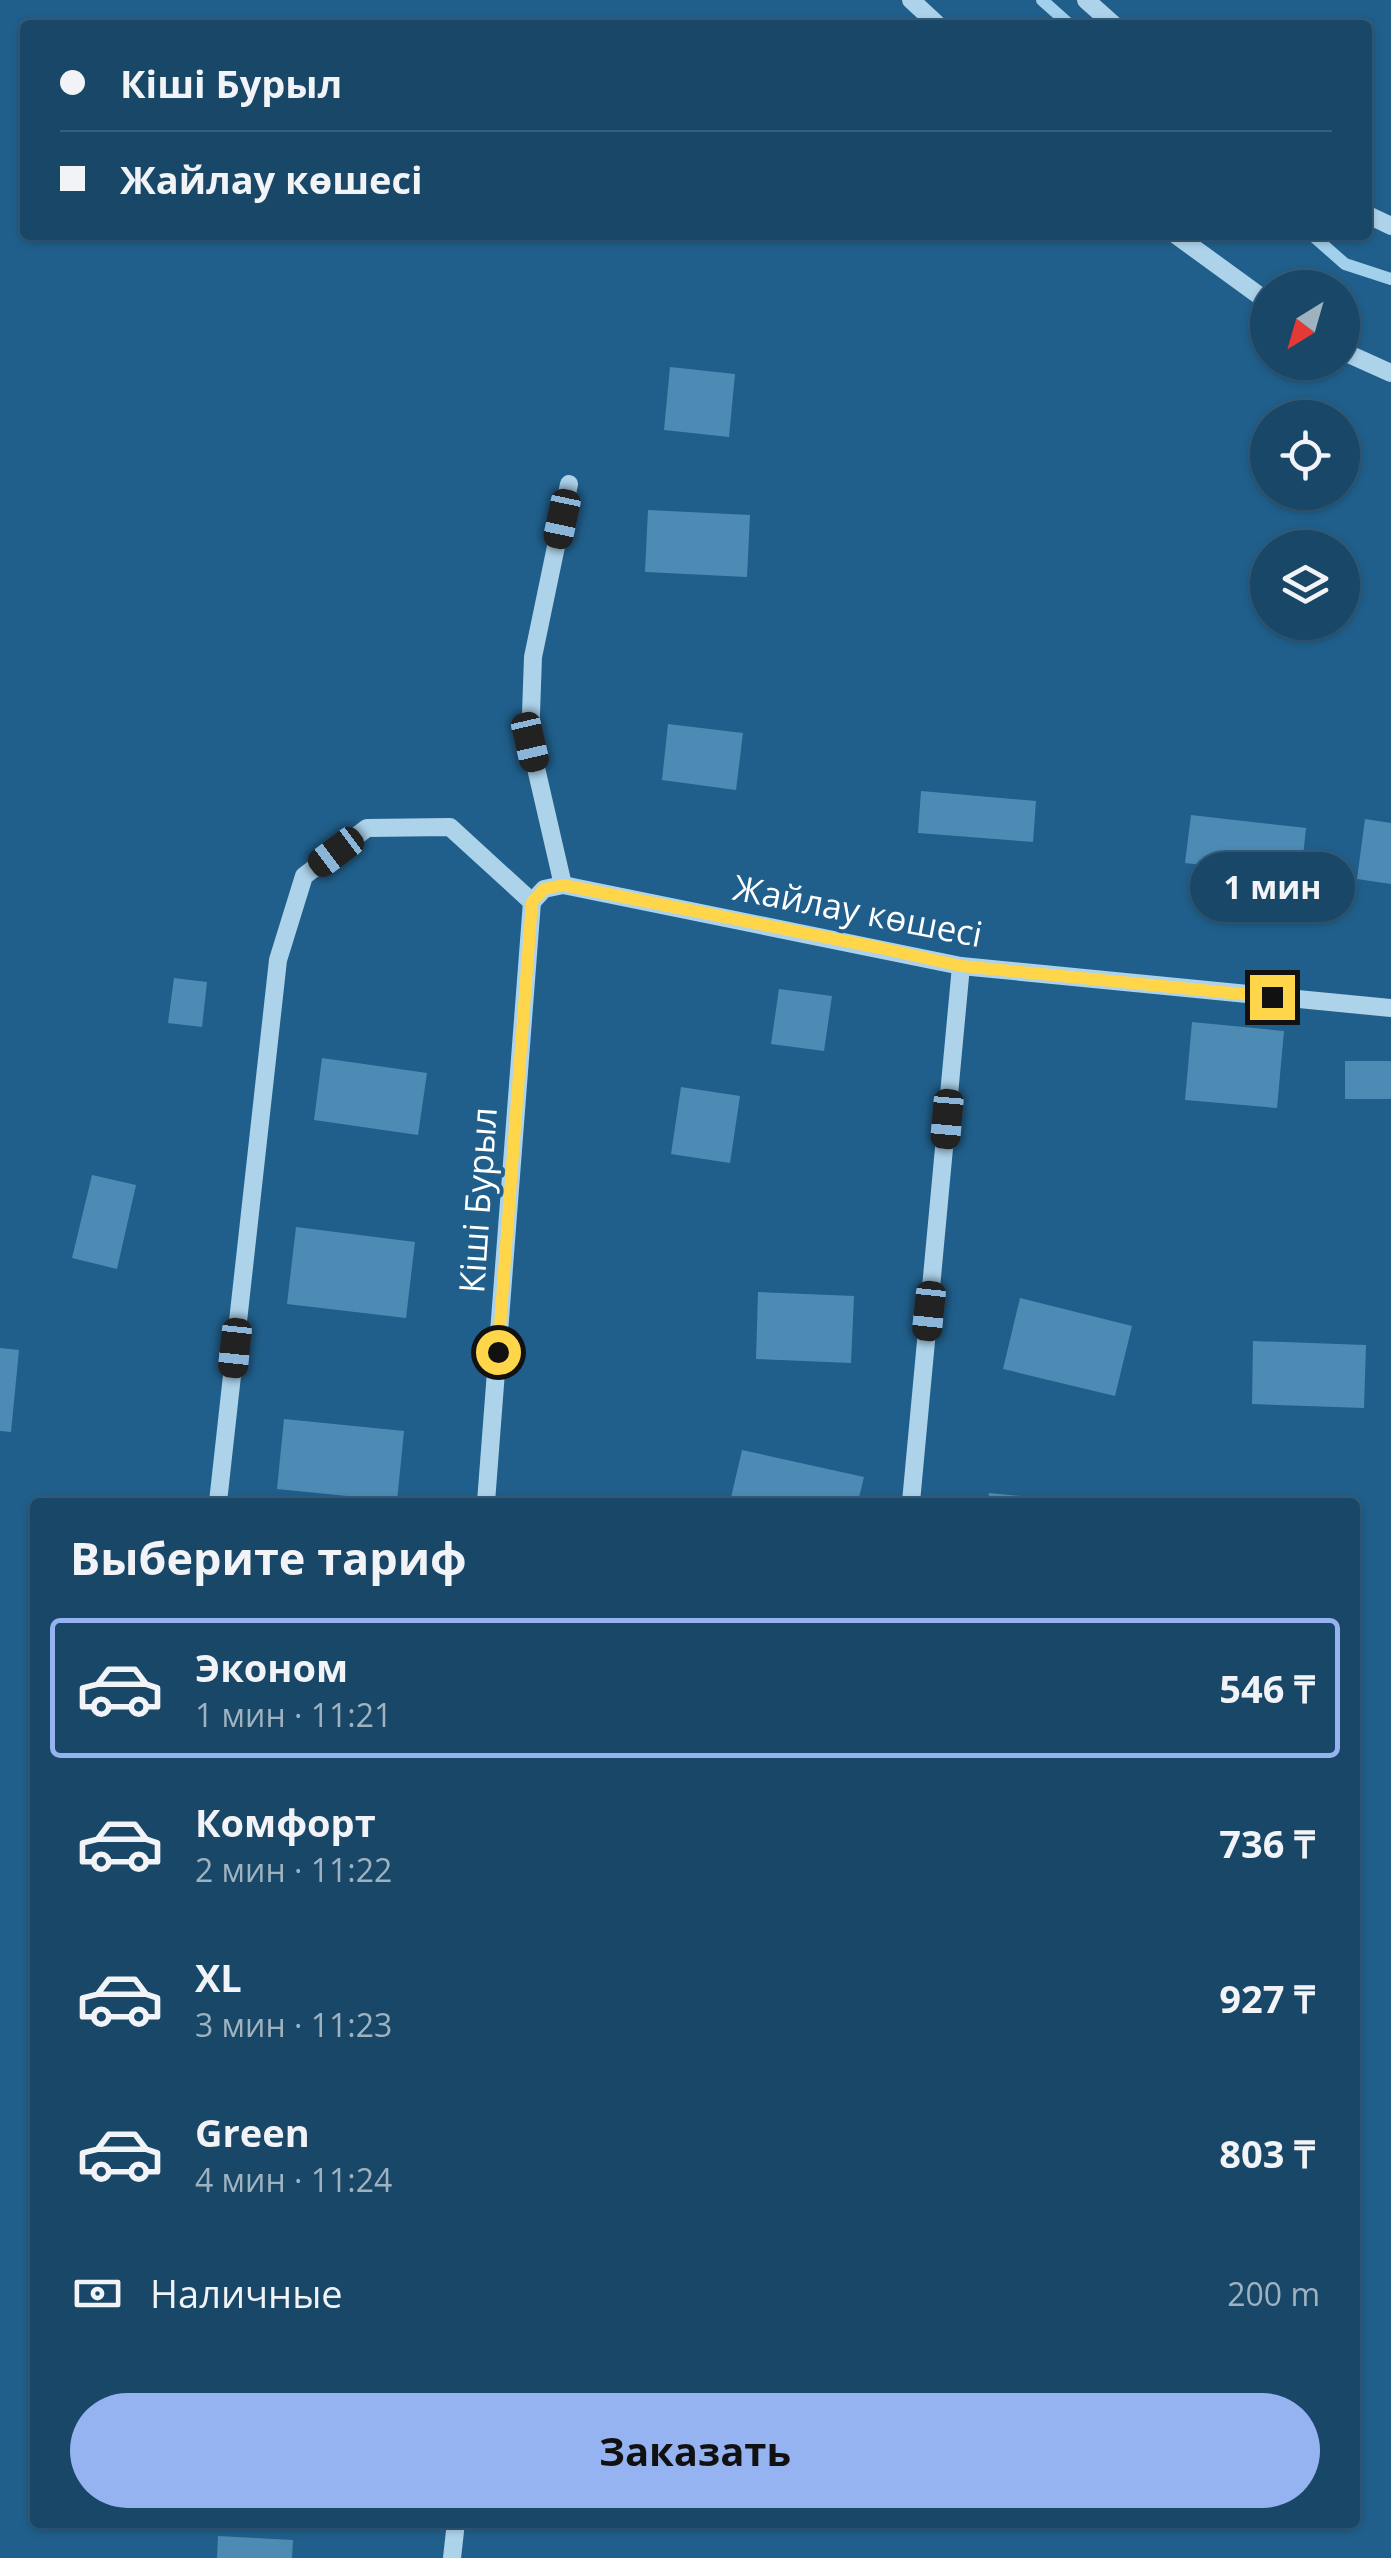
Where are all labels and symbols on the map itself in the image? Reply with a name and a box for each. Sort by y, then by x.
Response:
north arrow [1250,270,1360,380]
car [541,487,583,551]
car [509,709,551,775]
car [303,822,369,882]
callout: 1 мин [1190,852,1354,922]
street label: Жайлау көшесі [729,863,987,957]
route end [1250,975,1295,1020]
car [929,1088,965,1150]
street label: Кіші Бурыл [447,1105,507,1295]
car [911,1280,947,1342]
car [217,1317,253,1379]
route start [476,1330,521,1375]

